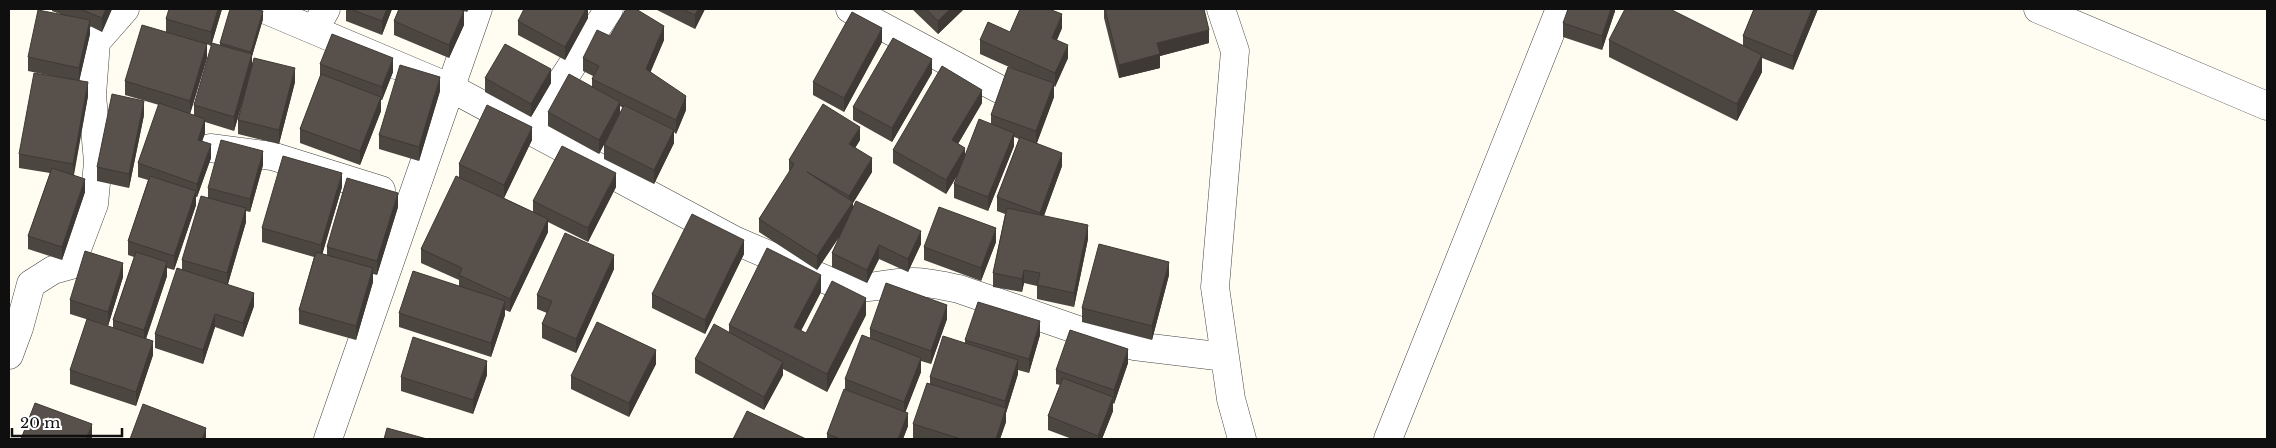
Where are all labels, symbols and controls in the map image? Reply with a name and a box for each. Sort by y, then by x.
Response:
scale bar [12,406,122,438]
text: 20 m [20,413,60,432]

